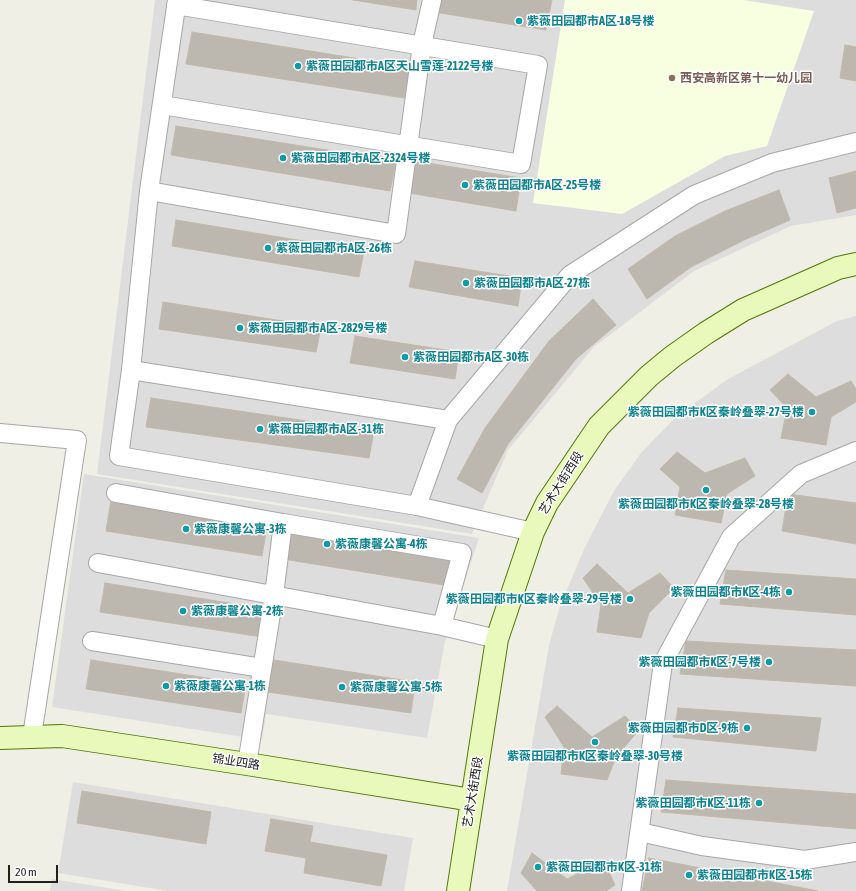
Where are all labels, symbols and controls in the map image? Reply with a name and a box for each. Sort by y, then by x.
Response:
place label: 紫薇田园都市A区-18号楼 [527,14,655,28]
marker: 紫薇田园都市A区-18号楼 [514,16,524,26]
place label: 紫薇田园都市A区天山雪莲-2122号楼 [306,59,493,73]
marker: 紫薇田园都市A区天山雪莲-2122号楼 [293,61,303,71]
place label: 西安高新区第十一幼儿园 [680,71,812,85]
marker: 西安高新区第十一幼儿园 [667,73,677,83]
place label: 紫薇田园都市A区-2324号楼 [291,151,430,165]
marker: 紫薇田园都市A区-2324号楼 [278,153,288,163]
place label: 紫薇田园都市A区-25号楼 [473,178,601,192]
marker: 紫薇田园都市A区-25号楼 [460,180,470,190]
place label: 紫薇田园都市A区-26栋 [276,241,392,255]
marker: 紫薇田园都市A区-26栋 [263,243,273,253]
place label: 紫薇田园都市A区-27栋 [474,276,590,290]
marker: 紫薇田园都市A区-27栋 [461,278,471,288]
place label: 紫薇田园都市A区-2829号楼 [248,321,387,335]
marker: 紫薇田园都市A区-2829号楼 [235,323,245,333]
place label: 紫薇田园都市A区-30栋 [413,350,529,364]
marker: 紫薇田园都市A区-30栋 [400,352,410,362]
place label: 紫薇田园都市K区秦岭叠翠-27号楼 [628,405,804,419]
marker: 紫薇田园都市K区秦岭叠翠-27号楼 [807,407,817,417]
place label: 紫薇田园都市A区-31栋 [268,422,384,436]
marker: 紫薇田园都市A区-31栋 [255,424,265,434]
street label: 艺术大街西段 [536,449,586,517]
marker: 紫薇田园都市K区秦岭叠翠-28号楼 [701,485,711,495]
place label: 紫薇田园都市K区秦岭叠翠-28号楼 [618,497,794,511]
place label: 紫薇康馨公寓-3栋 [194,522,287,536]
marker: 紫薇康馨公寓-3栋 [181,524,191,534]
place label: 紫薇康馨公寓-4栋 [335,537,428,551]
marker: 紫薇康馨公寓-4栋 [322,539,332,549]
place label: 紫薇田园都市K区-4栋 [670,585,781,599]
marker: 紫薇田园都市K区-4栋 [784,587,794,597]
place label: 紫薇田园都市K区秦岭叠翠-29号楼 [446,592,622,606]
marker: 紫薇田园都市K区秦岭叠翠-29号楼 [625,594,635,604]
place label: 紫薇康馨公寓-2栋 [191,604,284,618]
marker: 紫薇康馨公寓-2栋 [178,606,188,616]
place label: 紫薇田园都市K区-7号楼 [638,655,761,669]
marker: 紫薇田园都市K区-7号楼 [764,657,774,667]
place label: 紫薇康馨公寓-1栋 [174,679,266,693]
place label: 紫薇康馨公寓-5栋 [350,680,443,694]
marker: 紫薇康馨公寓-1栋 [161,681,171,691]
marker: 紫薇康馨公寓-5栋 [337,682,347,692]
place label: 紫薇田园都市D区-9栋 [628,721,739,735]
marker: 紫薇田园都市D区-9栋 [742,723,752,733]
marker: 紫薇田园都市K区秦岭叠翠-30号楼 [590,737,600,747]
place label: 紫薇田园都市K区秦岭叠翠-30号楼 [507,749,683,763]
street label: 锦业四路 [211,751,261,773]
street label: 艺术大街西段 [460,755,486,829]
place label: 紫薇田园都市K区-11栋 [635,796,751,810]
marker: 紫薇田园都市K区-11栋 [754,798,764,808]
scale bar [10,857,60,883]
place label: 紫薇田园都市K区-31栋 [546,860,662,874]
marker: 紫薇田园都市K区-31栋 [533,862,543,872]
text: 20 m [15,865,37,879]
place label: 紫薇田园都市K区-15栋 [697,868,813,882]
marker: 紫薇田园都市K区-15栋 [684,870,694,880]

